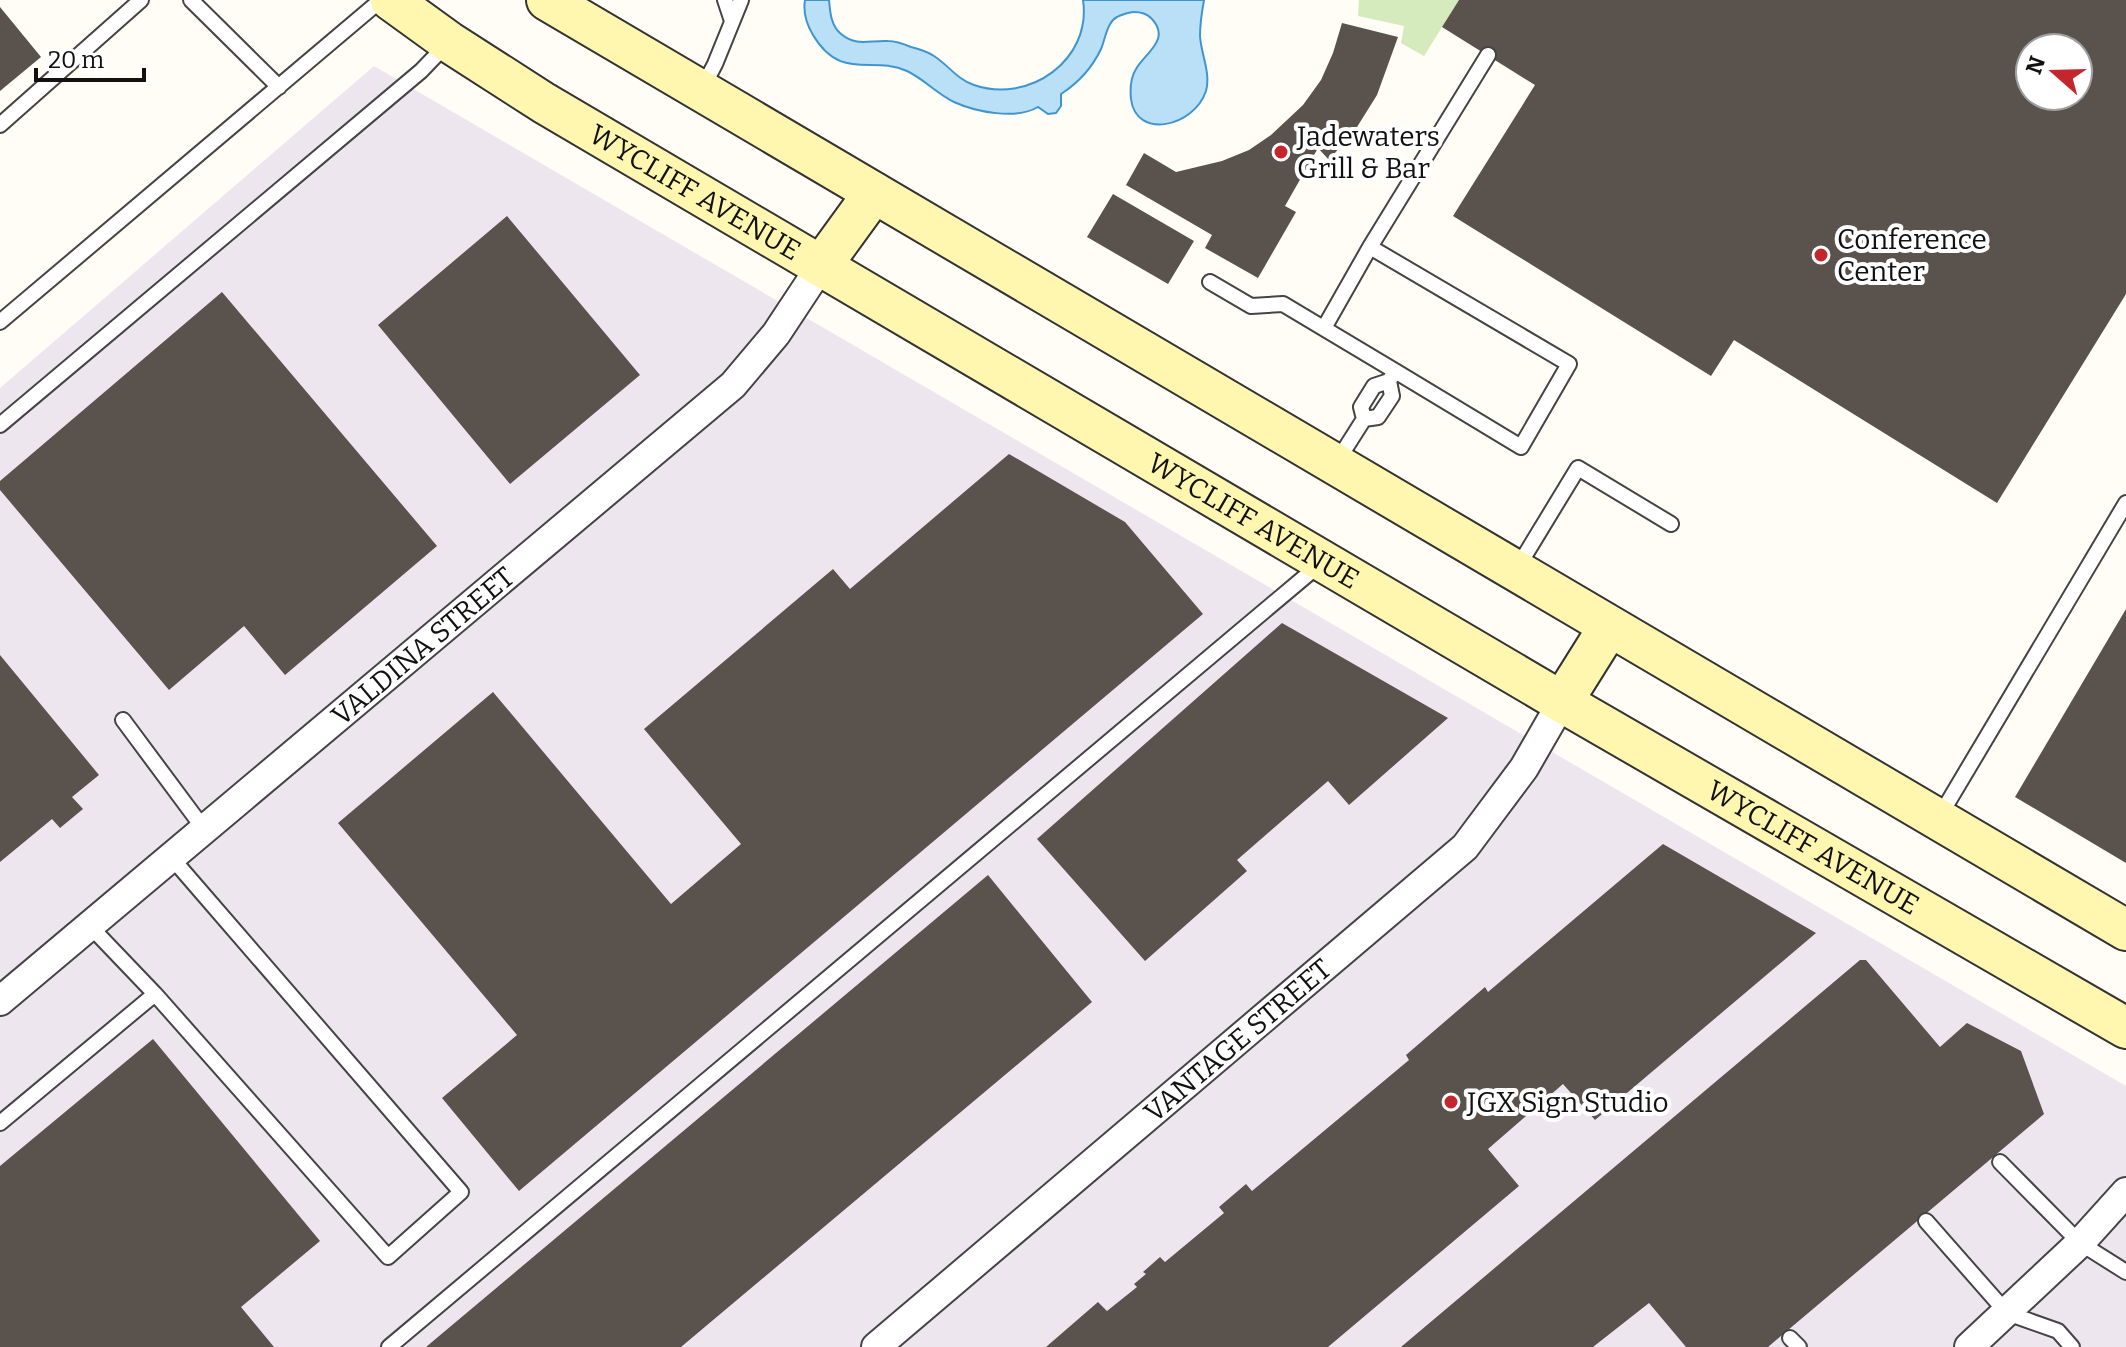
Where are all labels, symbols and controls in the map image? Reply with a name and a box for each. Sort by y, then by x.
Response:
scale bar [36,32,144,82]
north arrow [2014,32,2094,112]
text: 20 m [48,46,104,74]
text: N [2020,53,2051,78]
street label: WYCLIFF AVENUE [584,118,806,267]
place label: Jadewaters Grill & Bar [1296,120,1440,185]
marker: Jadewaters Grill & Bar [1272,143,1290,161]
place label: Conference Center [1837,223,1987,288]
marker: Conference Center [1812,246,1830,264]
street label: WYCLIFF AVENUE [1142,446,1365,596]
street label: VALDINA STREET [325,560,521,732]
street label: WYCLIFF AVENUE [1701,774,1925,922]
street label: VANTAGE STREET [1138,952,1338,1129]
place label: JGX Sign Studio [1466,1086,1669,1119]
marker: JGX Sign Studio [1442,1093,1460,1111]

